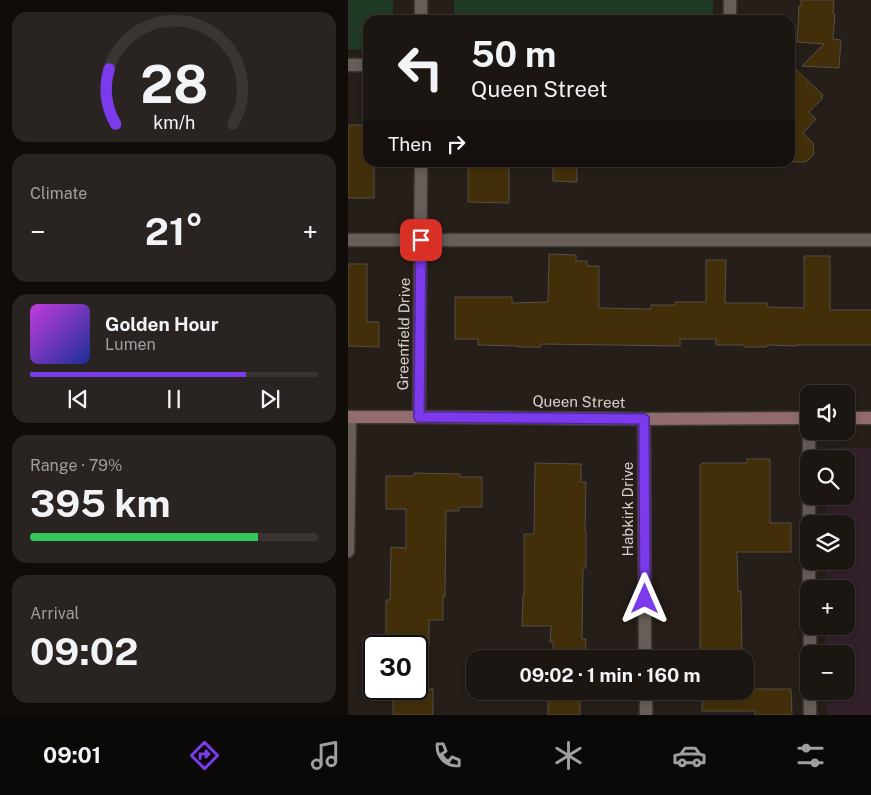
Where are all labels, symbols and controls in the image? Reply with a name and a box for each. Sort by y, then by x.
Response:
text: 50 m [471,34,556,75]
icon: left [388,35,453,100]
text: 28 [140,54,208,115]
text: Queen Street [471,76,607,102]
text: km/h [153,112,195,133]
icon: right [442,130,470,158]
text: Then [388,133,432,155]
text: Climate [30,184,87,203]
text: 21° [145,209,203,254]
text: − [30,215,46,248]
text: + [302,215,318,248]
pin [400,219,442,261]
icon: arrive [407,226,435,254]
street label: Greenfield Drive [394,277,413,391]
text: Golden Hour [105,313,219,335]
text: Lumen [105,335,156,354]
icon: previous [64,385,92,413]
icon: pause [160,385,188,413]
icon: next [256,385,284,413]
map controls [800,385,855,700]
button: sound [800,385,855,440]
street label: Queen Street [532,392,626,411]
button: search [800,450,855,505]
text: Range · 79% [30,456,123,475]
street label: Habkirk Drive [619,462,636,556]
text: 395 km [30,481,170,526]
button: layers [800,515,855,570]
position arrow [618,572,670,624]
button: + [800,580,855,635]
text: Arrival [30,604,79,623]
text: 09:02 [30,629,138,674]
speed limit sign: 30 [363,635,428,700]
button: − [800,645,855,700]
text: 09:02 · 1 min · 160 m [520,664,701,686]
icon: directions [187,738,222,773]
icon: music [308,738,343,773]
icon: phone [430,738,465,773]
icon: climate [551,738,586,773]
icon: car [672,738,707,773]
icon: filters [793,738,828,773]
text: 09:01 [43,742,101,768]

